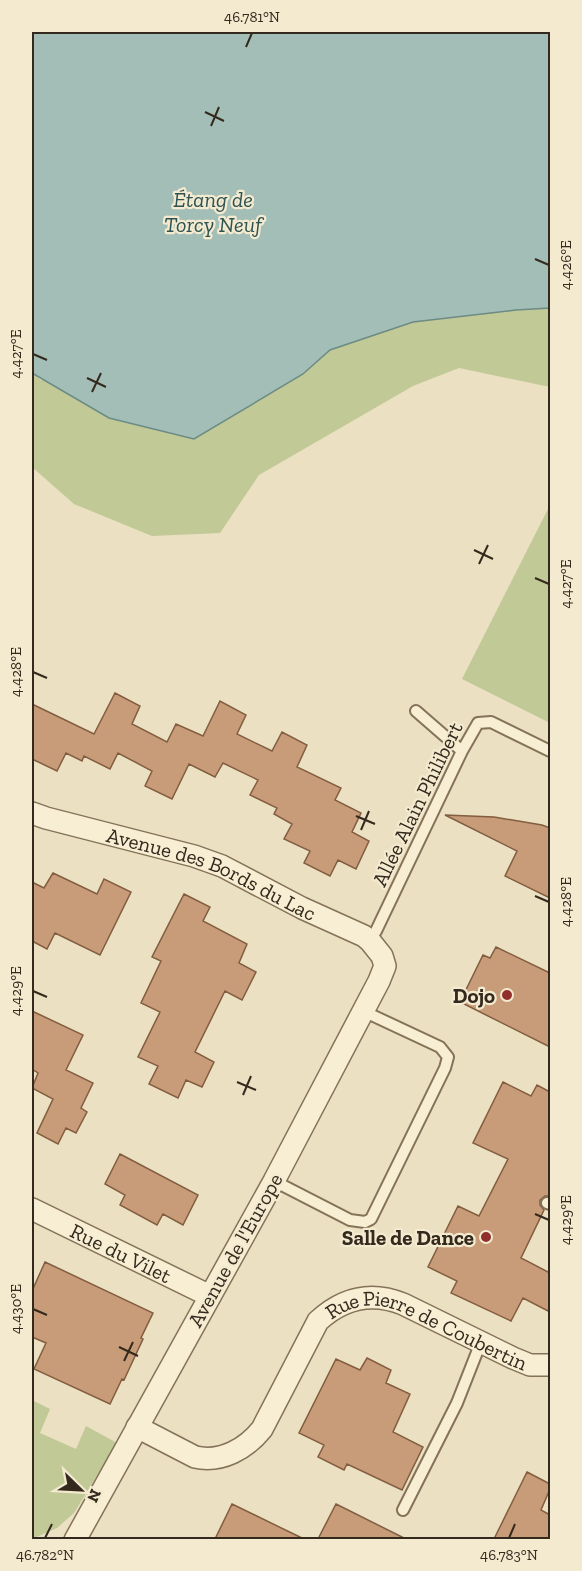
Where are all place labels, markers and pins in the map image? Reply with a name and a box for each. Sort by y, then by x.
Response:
place label: Dojo [453,983,495,1008]
marker: Dojo [500,988,514,1002]
place label: Salle de Dance [342,1225,474,1250]
marker: Salle de Dance [479,1230,493,1244]

